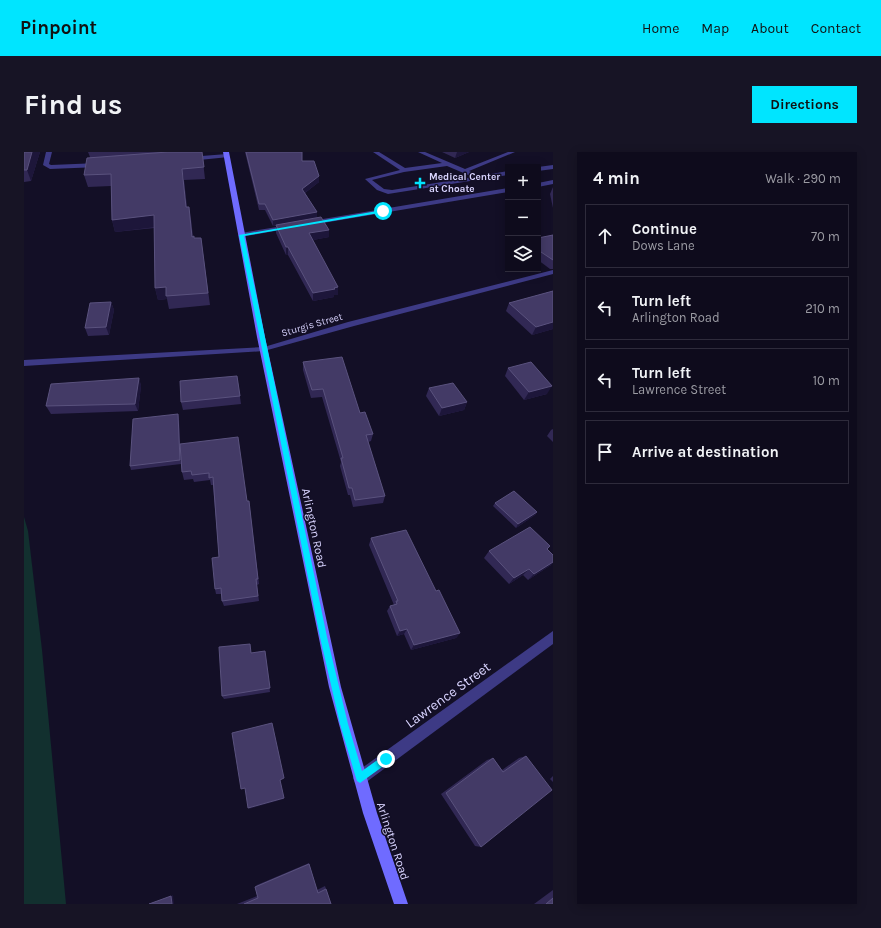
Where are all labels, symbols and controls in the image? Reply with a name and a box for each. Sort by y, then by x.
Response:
text: Pinpoint [20,17,97,39]
text: Home [642,20,679,37]
text: Map [701,20,729,37]
text: About [751,20,789,37]
text: Contact [811,20,861,37]
button: Directions [752,86,857,123]
text: Find us [24,88,123,121]
map controls [505,164,541,272]
button: + [505,164,541,200]
text: 4 min [593,168,640,188]
place label: Medical Center at Choate [429,171,500,195]
text: Walk · 290 m [765,171,841,186]
marker: Medical Center at Choate [414,177,426,189]
button: − [505,200,541,236]
route start [374,202,392,220]
text: Continue [632,220,697,238]
icon: ahead [594,225,616,247]
text: 70 m [811,229,840,244]
button: layers [505,236,541,272]
text: Dows Lane [632,238,695,253]
text: Turn left [632,292,691,310]
icon: left [594,297,616,319]
text: 210 m [805,301,840,316]
street label: Sturgis Street [280,310,344,339]
text: Arlington Road [632,310,720,325]
text: Turn left [632,364,691,382]
icon: left [594,369,616,391]
text: 10 m [813,373,840,388]
text: Lawrence Street [632,382,726,397]
icon: arrive [594,441,616,463]
text: Arrive at destination [632,443,779,461]
street label: Arlington Road [299,487,329,569]
street label: Lawrence Street [402,658,494,732]
route end [377,750,395,768]
street label: Arlington Road [374,800,412,882]

